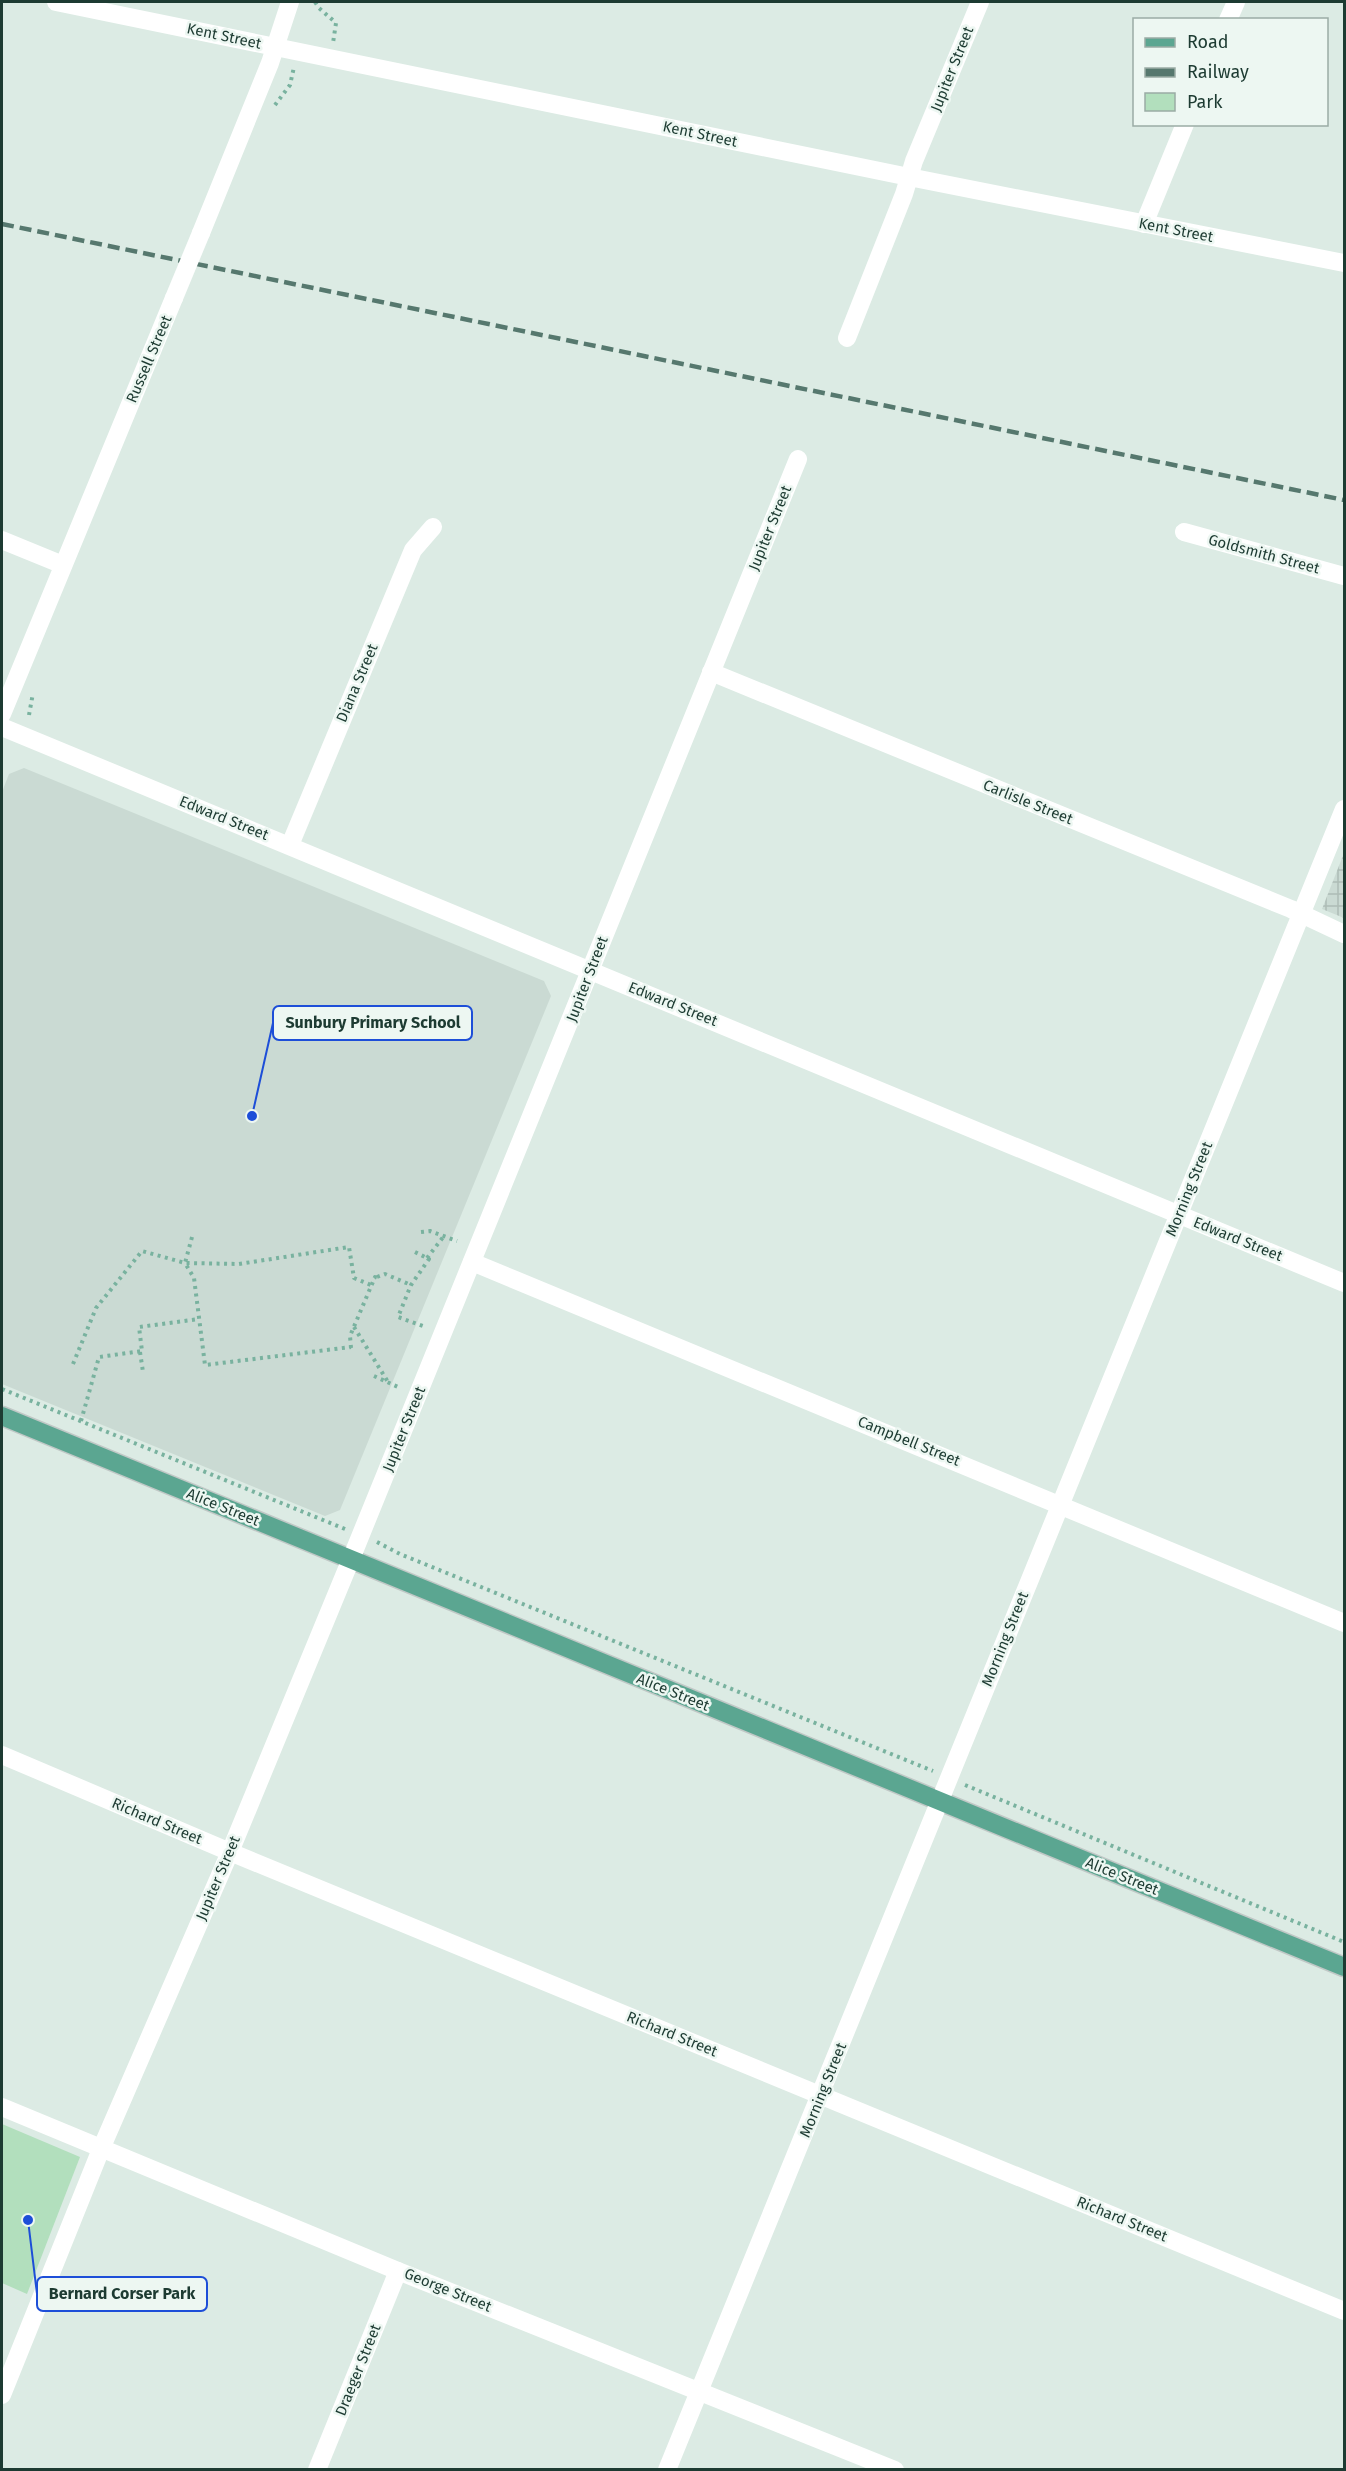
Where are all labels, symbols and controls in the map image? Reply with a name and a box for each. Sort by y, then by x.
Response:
legend [1133,18,1328,126]
street label: Kent Street [185,19,263,53]
street label: Jupiter Street [927,23,977,114]
text: Road [1187,31,1229,53]
text: Railway [1187,61,1249,83]
text: Park [1187,91,1223,113]
street label: Kent Street [661,117,739,151]
street label: Kent Street [1137,214,1215,246]
street label: Russell Street [122,312,176,405]
street label: Jupiter Street [745,482,795,573]
street label: Goldsmith Street [1206,530,1322,578]
street label: Diana Street [332,640,382,725]
street label: Carlisle Street [981,776,1076,828]
street label: Edward Street [177,792,272,844]
street label: Jupiter Street [562,933,612,1024]
street label: Edward Street [626,978,721,1030]
callout: Sunbury Primary School [273,1006,472,1040]
text: Sunbury Primary School [285,1013,461,1032]
street label: Morning Street [1162,1139,1216,1239]
street label: Edward Street [1191,1213,1286,1265]
street label: Jupiter Street [379,1383,429,1474]
street label: Campbell Street [855,1412,963,1470]
street label: Alice Street [184,1484,263,1530]
street label: Morning Street [978,1589,1032,1689]
street label: Alice Street [634,1669,713,1715]
street label: Richard Street [109,1794,205,1848]
street label: Jupiter Street [192,1832,244,1923]
street label: Alice Street [1083,1853,1162,1899]
street label: Richard Street [624,2008,721,2061]
street label: Morning Street [796,2040,850,2140]
street label: Richard Street [1074,2193,1171,2246]
street label: George Street [402,2264,495,2316]
callout: Bernard Corser Park [37,2277,207,2311]
text: Bernard Corser Park [49,2284,195,2303]
street label: Draeger Street [331,2321,385,2419]

